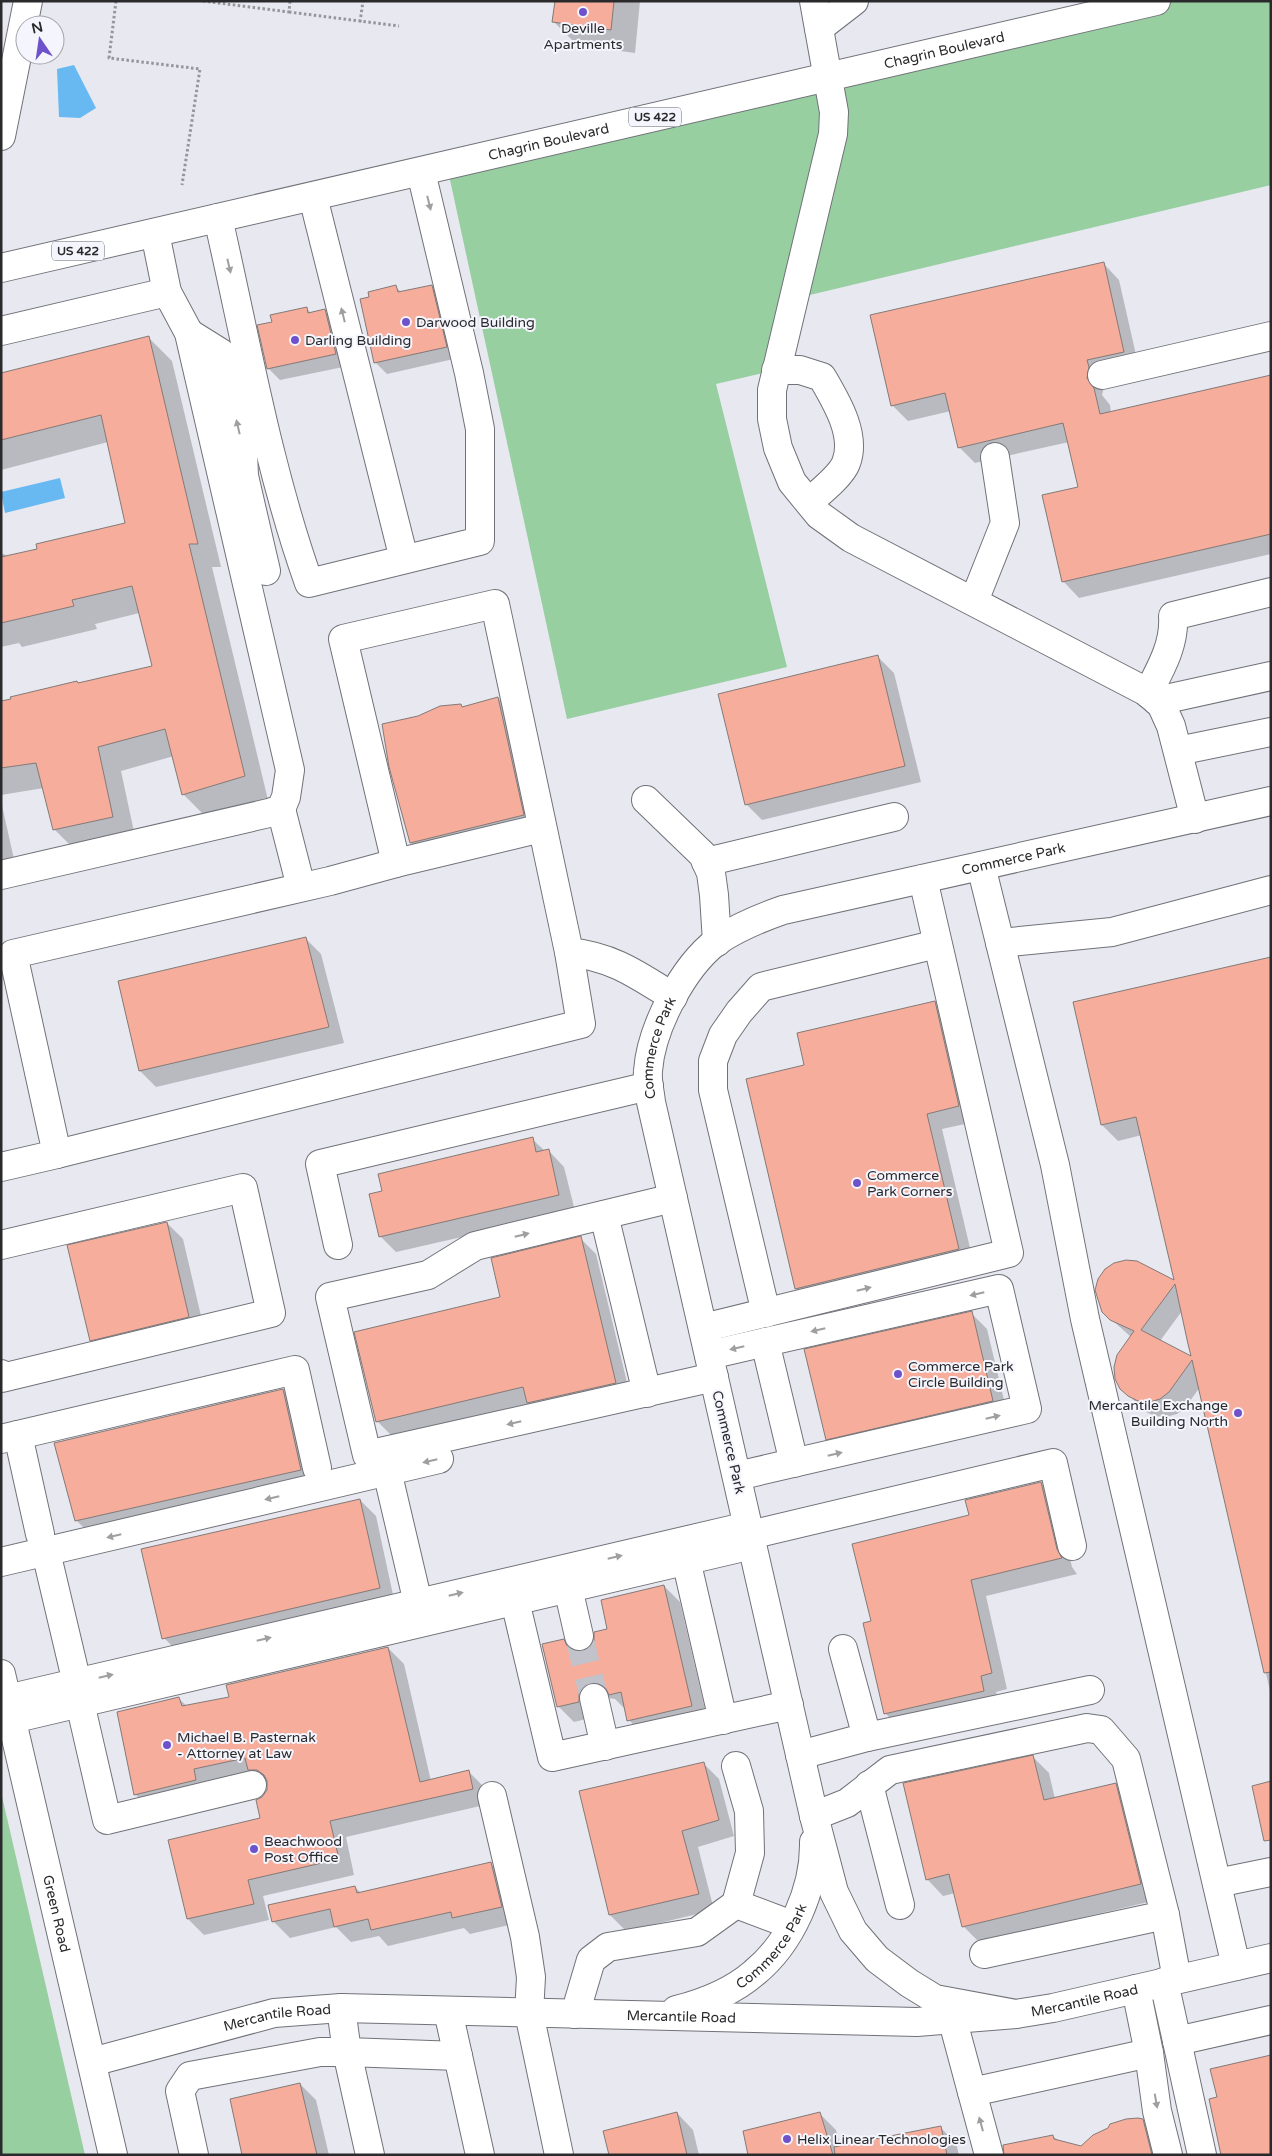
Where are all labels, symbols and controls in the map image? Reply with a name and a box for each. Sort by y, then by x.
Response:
marker: Deville Apartments [577,6,589,18]
north arrow [15,15,65,65]
text: N [30,18,45,37]
place label: Deville Apartments [544,20,623,53]
street label: Chagrin Boulevard [882,28,1006,73]
road number: US 422 [629,108,681,126]
street label: Chagrin Boulevard [487,120,611,164]
one-way arrow [425,196,433,211]
road number: US 422 [52,242,104,260]
one-way arrow [225,258,233,273]
one-way arrow [339,307,347,322]
place label: Darwood Building [416,314,535,331]
marker: Darwood Building [400,316,412,328]
place label: Darling Building [305,332,411,349]
marker: Darling Building [289,334,301,346]
one-way arrow [234,420,242,435]
street label: Commerce Park [960,839,1067,879]
street label: Commerce Park [640,994,680,1100]
place label: Commerce Park Corners [867,1167,953,1200]
marker: Commerce Park Corners [851,1177,863,1189]
one-way arrow [515,1231,530,1239]
one-way arrow [857,1285,872,1293]
one-way arrow [969,1290,984,1298]
one-way arrow [811,1326,826,1334]
one-way arrow [729,1344,744,1352]
place label: Commerce Park Circle Building [908,1358,1014,1391]
marker: Commerce Park Circle Building [892,1368,904,1380]
street label: Commerce Park [708,1389,749,1496]
place label: Mercantile Exchange Building North [1089,1397,1228,1430]
marker: Mercantile Exchange Building North [1232,1407,1244,1419]
one-way arrow [986,1413,1001,1421]
one-way arrow [506,1419,521,1427]
one-way arrow [828,1449,844,1457]
one-way arrow [422,1457,437,1465]
one-way arrow [264,1494,279,1502]
one-way arrow [106,1532,121,1540]
one-way arrow [607,1553,622,1561]
one-way arrow [449,1590,464,1598]
one-way arrow [256,1635,271,1643]
one-way arrow [98,1672,113,1680]
place label: Michael B. Pasternak - Attorney at Law [177,1729,316,1762]
marker: Michael B. Pasternak - Attorney at Law [161,1739,173,1751]
place label: Beachwood Post Office [264,1833,342,1866]
marker: Beachwood Post Office [248,1843,260,1855]
street label: Green Road [39,1873,74,1954]
street label: Commerce Park [733,1901,811,1993]
street label: Mercantile Road [1030,1981,1140,2020]
street label: Mercantile Road [222,2001,332,2035]
street label: Mercantile Road [626,2007,736,2027]
one-way arrow [1152,2093,1160,2109]
one-way arrow [976,2116,984,2131]
place label: Helix Linear Technologies [797,2131,966,2148]
marker: Helix Linear Technologies [781,2133,793,2145]

